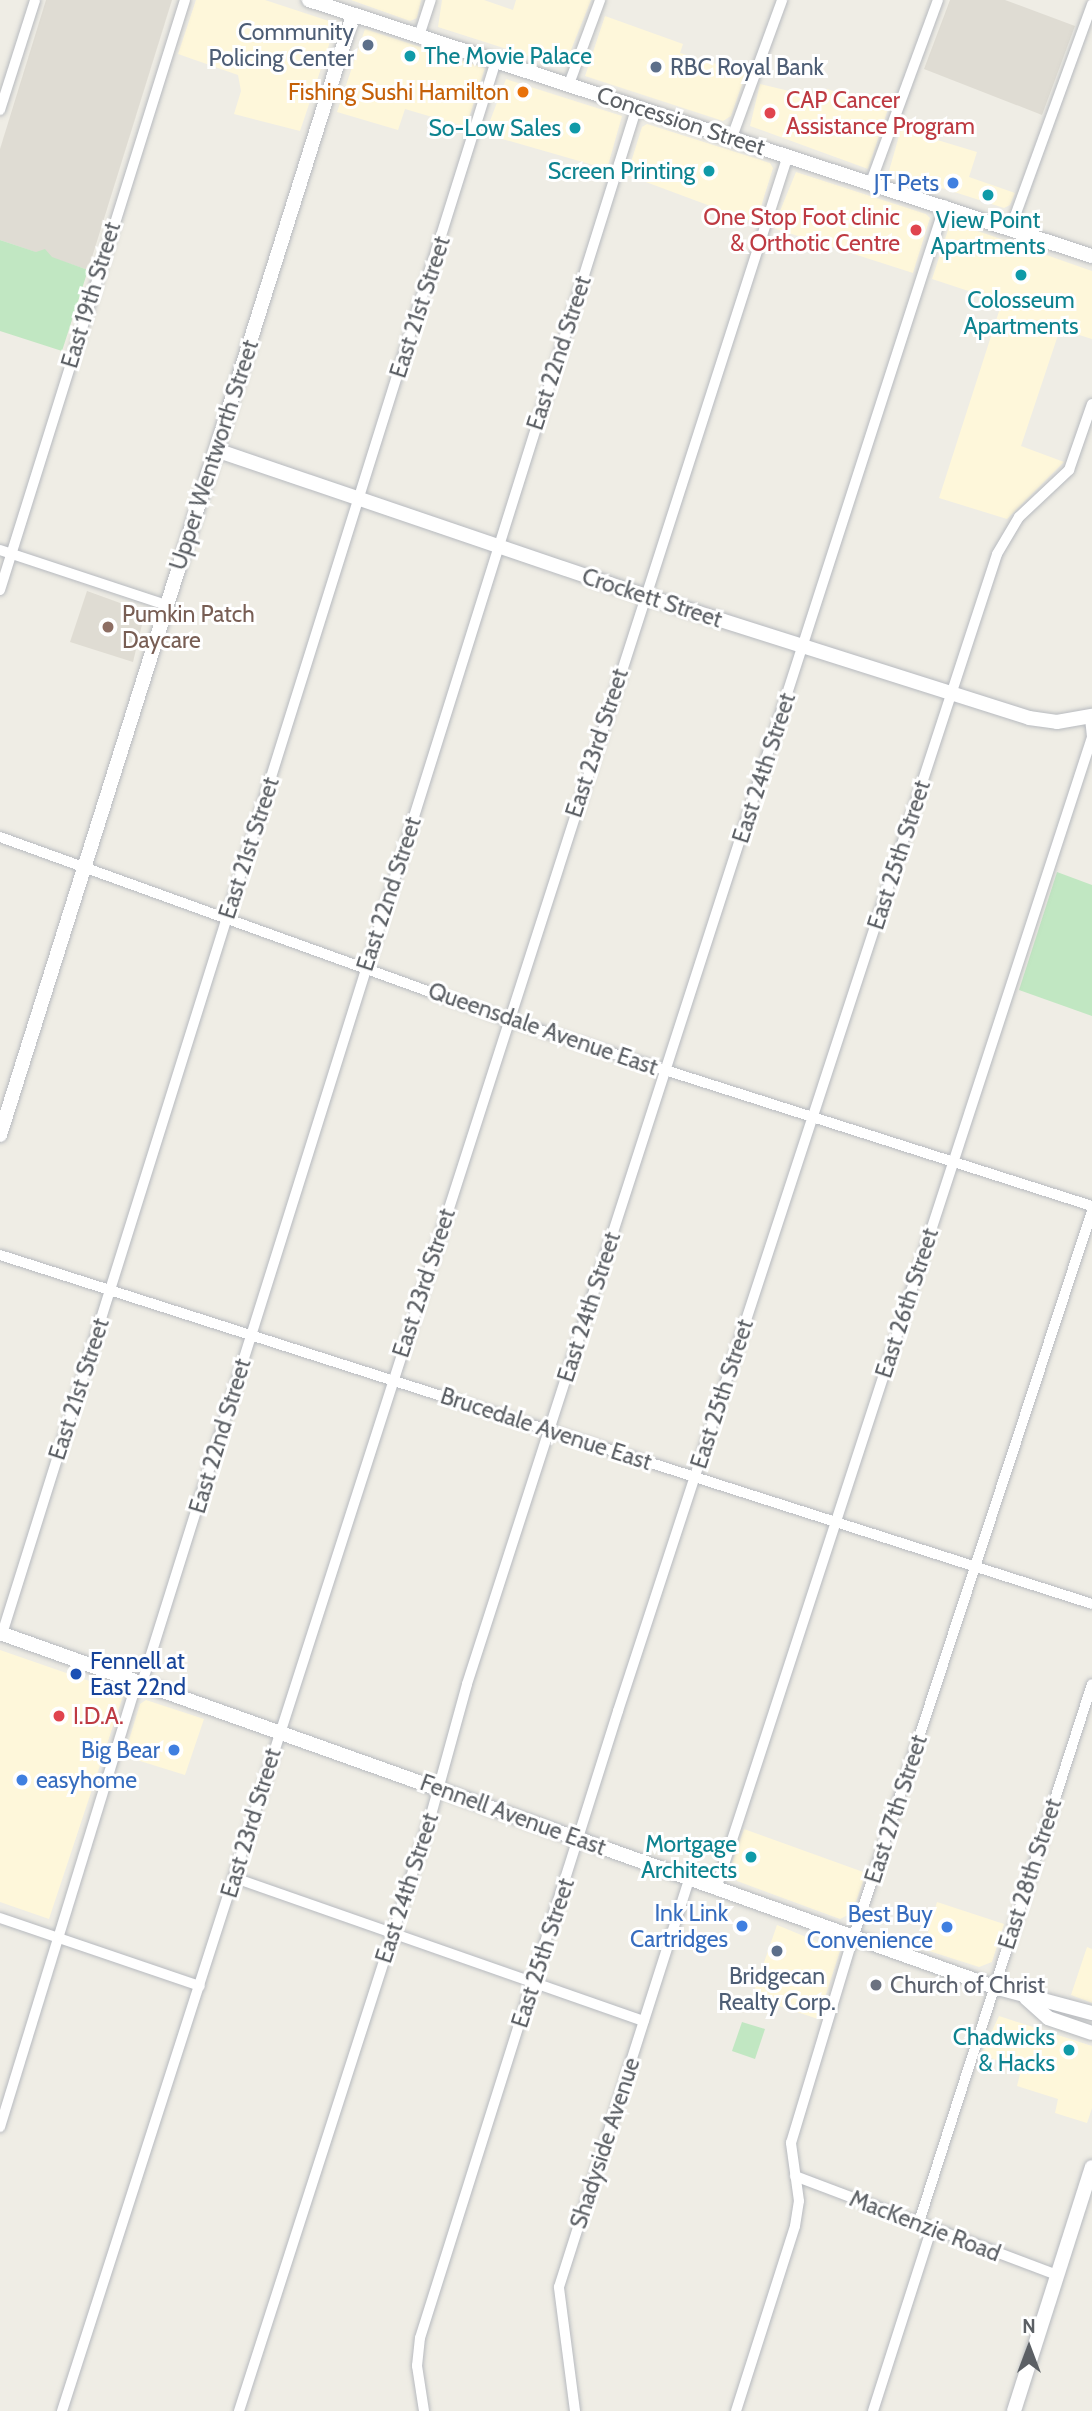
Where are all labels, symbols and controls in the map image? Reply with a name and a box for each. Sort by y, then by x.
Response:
place label: Community Policing Center [208,18,354,72]
marker: Community Policing Center [360,37,376,53]
place label: The Movie Palace [424,42,592,70]
marker: The Movie Palace [402,48,418,64]
place label: RBC Royal Bank [670,53,824,81]
marker: RBC Royal Bank [648,59,664,75]
place label: Fishing Sushi Hamilton [288,78,509,106]
street label: Concession Street [593,81,769,161]
marker: Fishing Sushi Hamilton [515,84,531,100]
place label: CAP Cancer Assistance Program [786,86,975,140]
marker: CAP Cancer Assistance Program [760,103,780,123]
place label: So-Low Sales [428,114,561,142]
marker: So-Low Sales [567,120,583,136]
place label: Screen Printing [548,157,695,185]
marker: Screen Printing [701,163,717,179]
place label: JT Pets [874,169,939,197]
marker: JT Pets [945,175,961,191]
marker: View Point Apartments [980,187,996,203]
place label: One Stop Foot clinic & Orthotic Centre [703,203,900,257]
place label: View Point Apartments [931,206,1045,260]
street label: East 19th Street [56,219,126,371]
marker: One Stop Foot clinic & Orthotic Centre [906,220,926,240]
street label: East 21st Street [384,233,456,381]
marker: Colosseum Apartments [1013,267,1029,283]
street label: East 22nd Street [521,273,597,433]
place label: Colosseum Apartments [964,286,1078,340]
street label: Upper Wentworth Street [164,337,264,573]
street label: Crockett Street [579,562,725,634]
place label: Pumkin Patch Daycare [122,600,255,654]
marker: Pumkin Patch Daycare [100,619,116,635]
street label: East 23rd Street [560,665,634,821]
street label: East 24th Street [727,690,801,846]
street label: East 21st Street [213,774,285,922]
street label: East 25th Street [862,777,936,933]
street label: East 22nd Street [351,814,427,974]
street label: Queensdale Avenue East [425,977,661,1081]
street label: East 23rd Street [387,1205,461,1361]
street label: East 26th Street [870,1225,944,1381]
street label: East 24th Street [552,1229,626,1385]
street label: East 21st Street [43,1315,115,1463]
street label: East 25th Street [685,1316,759,1472]
street label: East 22nd Street [183,1355,257,1517]
street label: Brucedale Avenue East [437,1382,655,1476]
place label: Fennell at East 22nd [90,1647,186,1701]
marker: Fennell at East 22nd [68,1666,84,1682]
place label: I.D.A. [73,1702,124,1730]
marker: I.D.A. [51,1708,67,1724]
street label: East 27th Street [859,1731,933,1887]
place label: Big Bear [81,1736,160,1764]
marker: Big Bear [166,1742,182,1758]
street label: East 23rd Street [215,1745,287,1901]
place label: easyhome [36,1766,137,1794]
street label: Fennell Avenue East [416,1769,610,1861]
marker: easyhome [14,1772,30,1788]
street label: East 28th Street [993,1795,1067,1953]
street label: East 24th Street [370,1810,444,1966]
place label: Mortgage Architects [641,1830,737,1884]
marker: Mortgage Architects [743,1849,759,1865]
street label: East 25th Street [506,1875,580,2031]
place label: Ink Link Cartridges [630,1899,728,1953]
place label: Best Buy Convenience [807,1900,933,1954]
marker: Ink Link Cartridges [734,1918,750,1934]
marker: Best Buy Convenience [939,1919,955,1935]
marker: Bridgecan Realty Corp. [769,1943,785,1959]
place label: Bridgecan Realty Corp. [718,1962,836,2016]
place label: Church of Christ [890,1971,1045,1999]
marker: Church of Christ [868,1977,884,1993]
place label: Chadwicks & Hacks [953,2023,1055,2077]
marker: Chadwicks & Hacks [1061,2042,1077,2058]
street label: Shadyside Avenue [564,2054,646,2232]
street label: MacKenzie Road [846,2185,1004,2267]
north arrow [994,2313,1064,2383]
text: N [1022,2315,1036,2338]

